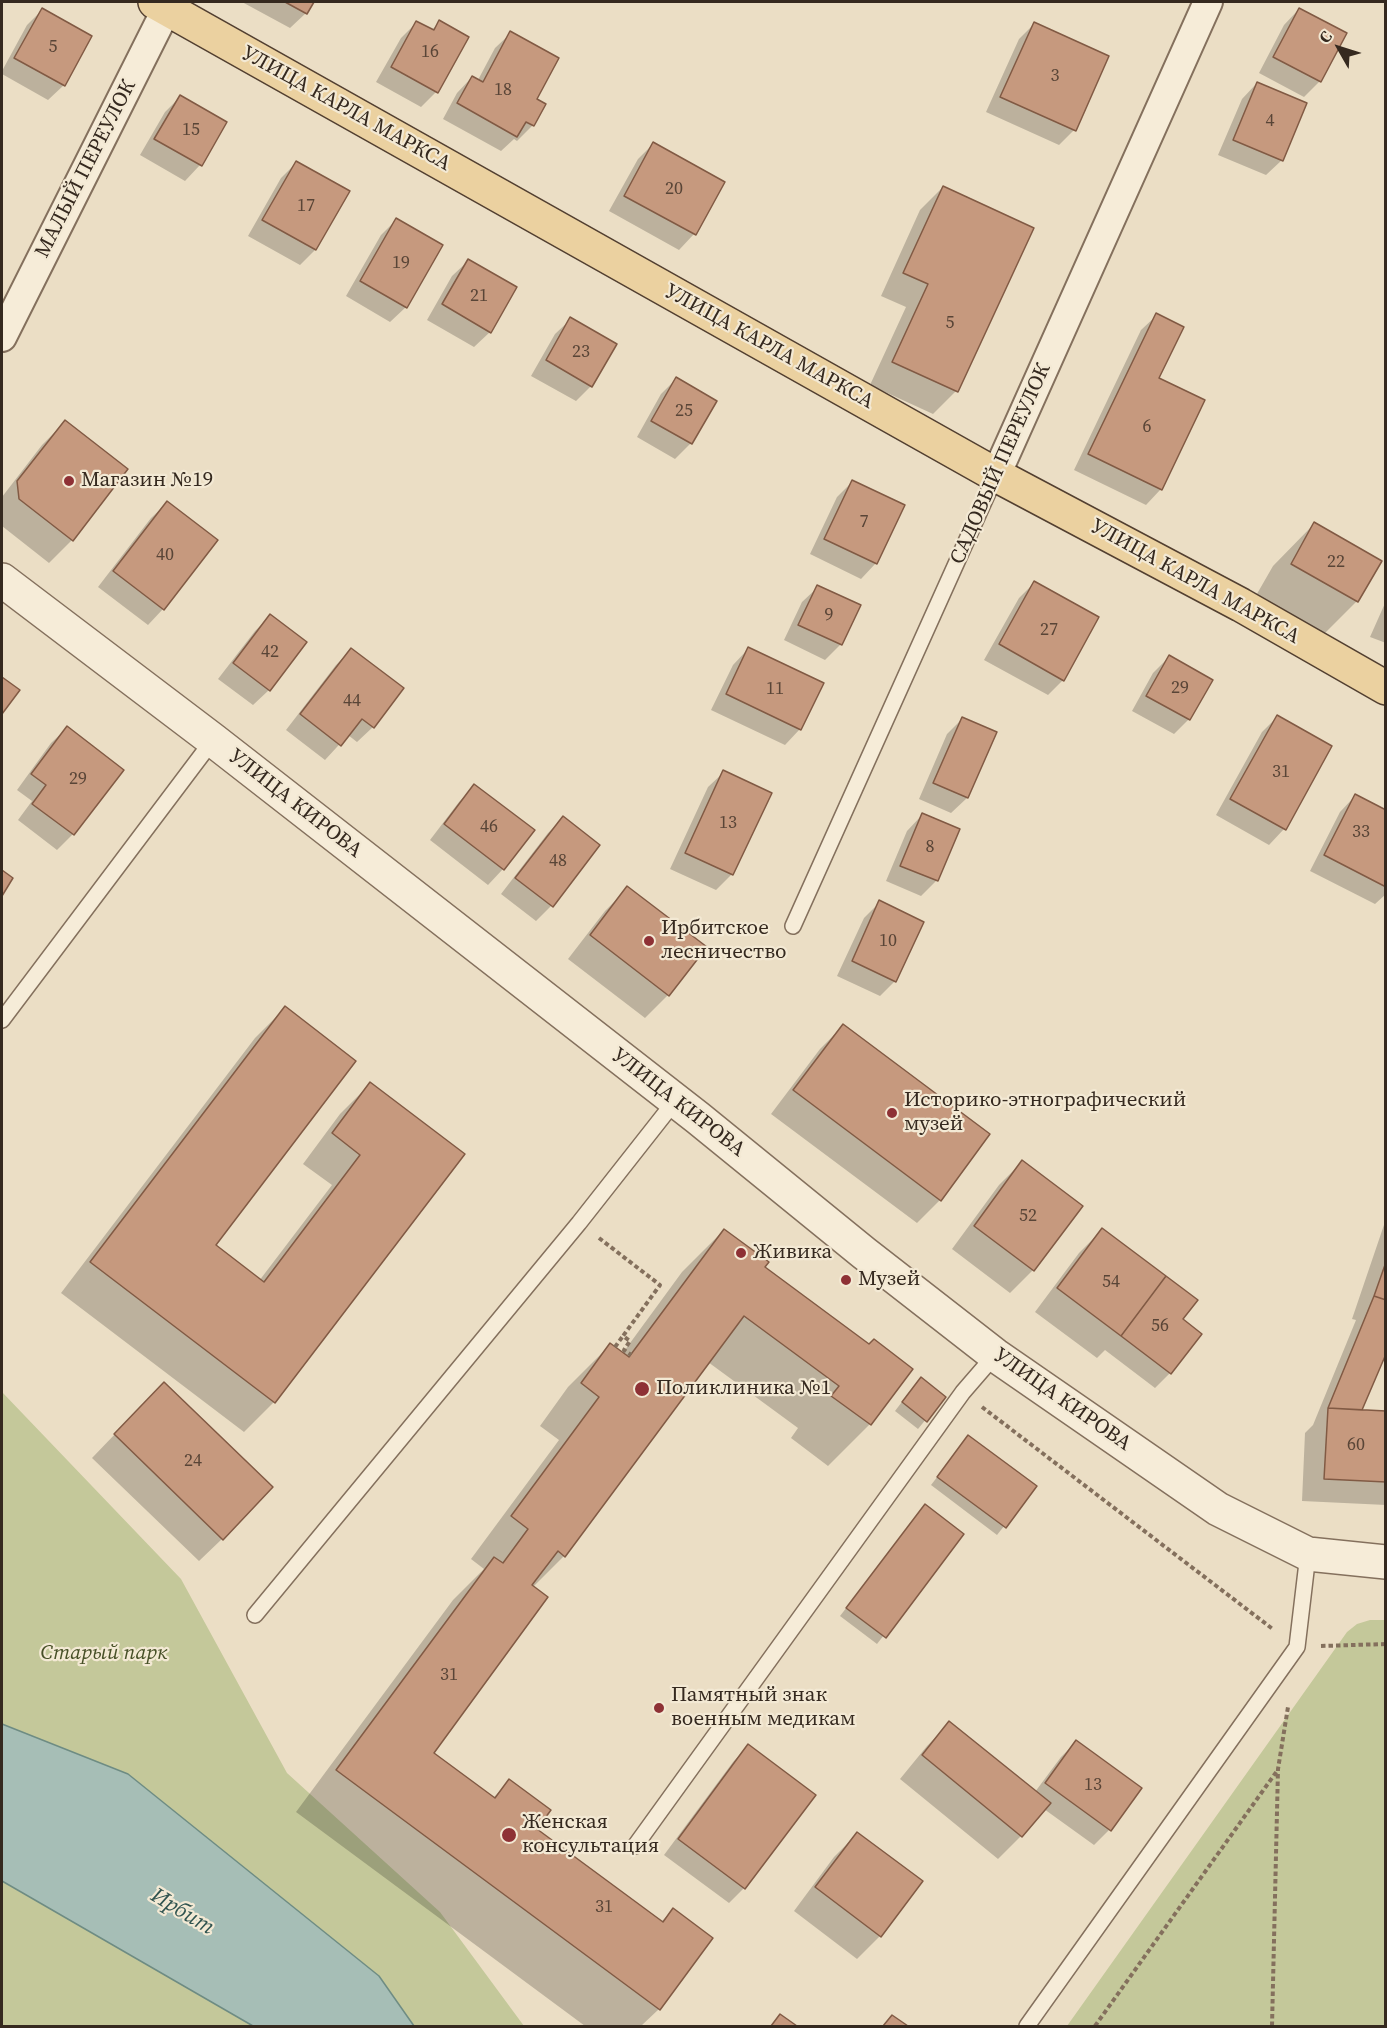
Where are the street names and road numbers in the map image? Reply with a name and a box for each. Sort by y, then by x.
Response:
street label: УЛИЦА КАРЛА МАРКСА [237,41,455,177]
street label: МАЛЫЙ ПЕРЕУЛОК [30,76,142,262]
street label: УЛИЦА КАРЛА МАРКСА [660,279,878,415]
street label: САДОВЫЙ ПЕРЕУЛОК [945,360,1057,568]
street label: УЛИЦА КАРЛА МАРКСА [1086,514,1304,650]
street label: УЛИЦА КИРОВА [223,744,367,864]
street label: УЛИЦА КИРОВА [606,1043,750,1163]
street label: УЛИЦА КИРОВА [988,1343,1136,1457]

